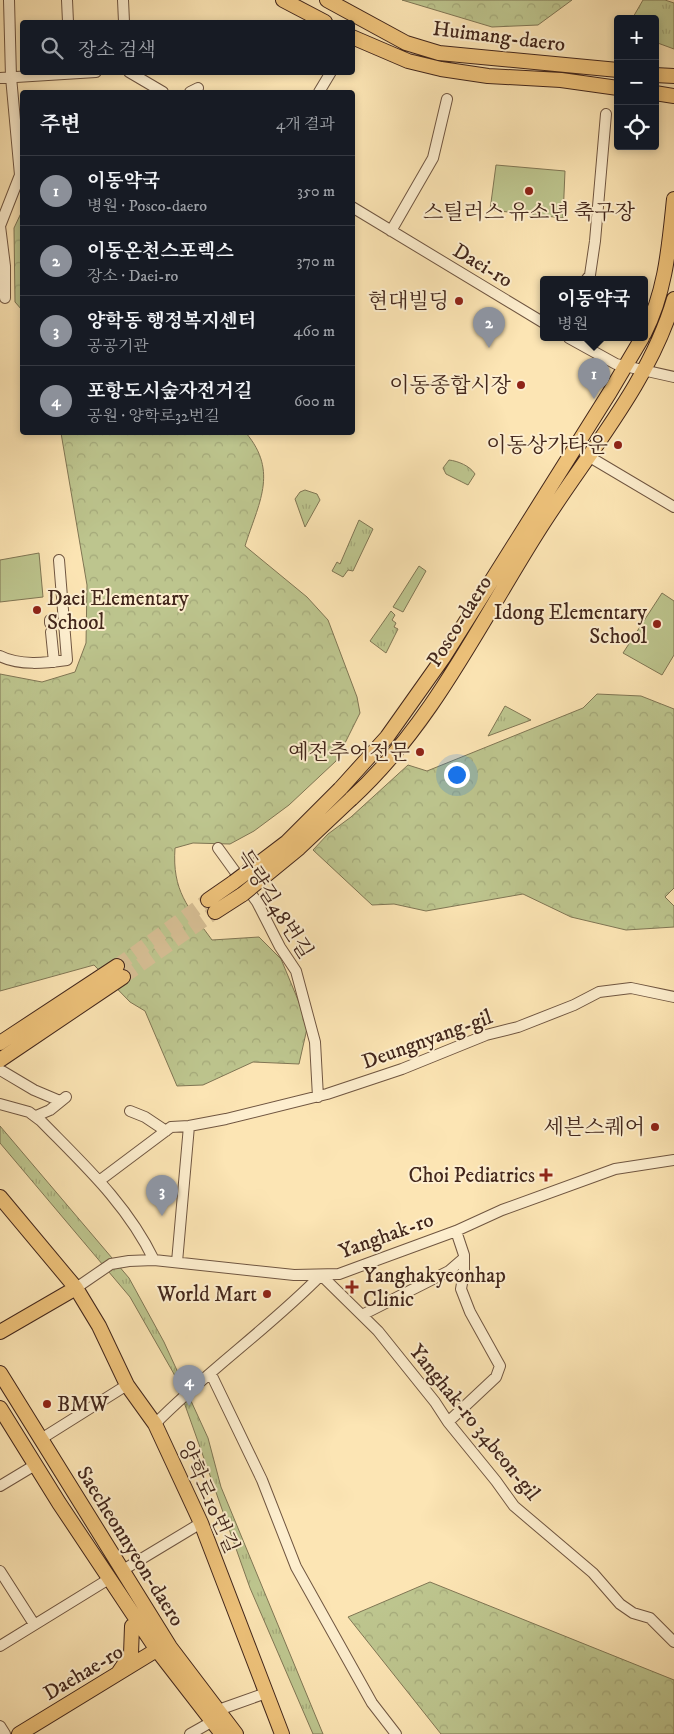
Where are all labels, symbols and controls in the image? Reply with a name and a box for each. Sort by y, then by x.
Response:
map controls [614,15,659,150]
button: + [614,15,659,60]
street label: Huimang-daero [431,16,567,58]
search box [20,20,355,75]
icon: search [38,34,66,62]
text: 장소 검색 [78,39,156,62]
button: − [614,60,659,105]
button: locate [614,105,659,150]
text: 주변 [40,112,81,138]
text: 4개 결과 [276,114,335,134]
text: 이동약국 [87,170,160,193]
text: 1 [53,181,59,201]
text: 350 m [297,181,335,201]
marker: 스틸러스 유소년 축구장 [523,185,535,197]
text: 병원 · Posco-daero [87,196,207,216]
place label: 스틸러스 유소년 축구장 [423,200,636,226]
street label: Daei-ro [448,238,517,294]
text: 이동온천스포렉스 [87,240,234,263]
text: 2 [52,251,60,271]
text: 370 m [297,251,335,271]
text: 장소 · Daei-ro [87,266,178,286]
popup [540,276,648,341]
text: 이동약국 [557,288,631,311]
place label: 현대빌딩 [368,289,449,315]
marker: 현대빌딩 [453,295,465,307]
pin: 2 [473,307,505,348]
text: 양학동 행정복지센터 [87,310,256,333]
text: 병원 [557,314,588,334]
text: 3 [53,321,59,341]
text: 460 m [293,321,335,341]
text: 공공기관 [87,336,149,356]
pin: 1 [578,358,610,399]
place label: 이동종합시장 [389,373,512,399]
marker: 이동종합시장 [515,379,527,391]
text: 포항도시숲자전거길 [87,380,252,403]
text: 4 [51,391,61,411]
text: 600 m [294,391,335,411]
text: 공원 · 양학로32번길 [87,406,220,426]
place label: 이동상가타운 [486,433,608,459]
marker: 이동상가타운 [612,439,624,451]
street label: Posco-daero [422,571,498,672]
place label: Daei Elementary School [47,586,190,636]
place label: Idong Elementary School [494,600,648,650]
marker: Daei Elementary School [31,604,43,616]
marker: Idong Elementary School [651,618,663,630]
place label: 예전추어전문 [288,740,410,766]
marker: 예전추어전문 [414,746,426,758]
your location [444,762,470,788]
street label: 득량길48번길 [230,845,318,964]
street label: Deungnyang-gil [358,1004,497,1076]
place label: 세븐스퀘어 [544,1115,645,1141]
marker: 세븐스퀘어 [649,1121,661,1133]
place label: Choi Pediatrics [409,1163,535,1189]
marker: Choi Pediatrics [539,1168,553,1182]
pin: 3 [146,1175,178,1216]
street label: Yanghak-ro [335,1207,437,1265]
place label: Yanghakyeonhap Clinic [363,1263,506,1313]
marker: Yanghakyeonhap Clinic [345,1280,359,1294]
place label: World Mart [156,1282,257,1308]
marker: World Mart [261,1288,273,1300]
street label: Yanghak-ro 34beon-gil [403,1339,546,1507]
pin: 4 [173,1365,205,1406]
place label: BMW [57,1392,109,1418]
marker: BMW [41,1398,53,1410]
street label: 양학로10번길 [172,1437,244,1558]
street label: Saecheonnyeon-daero [70,1462,190,1631]
street label: Daehae-ro [39,1639,128,1707]

